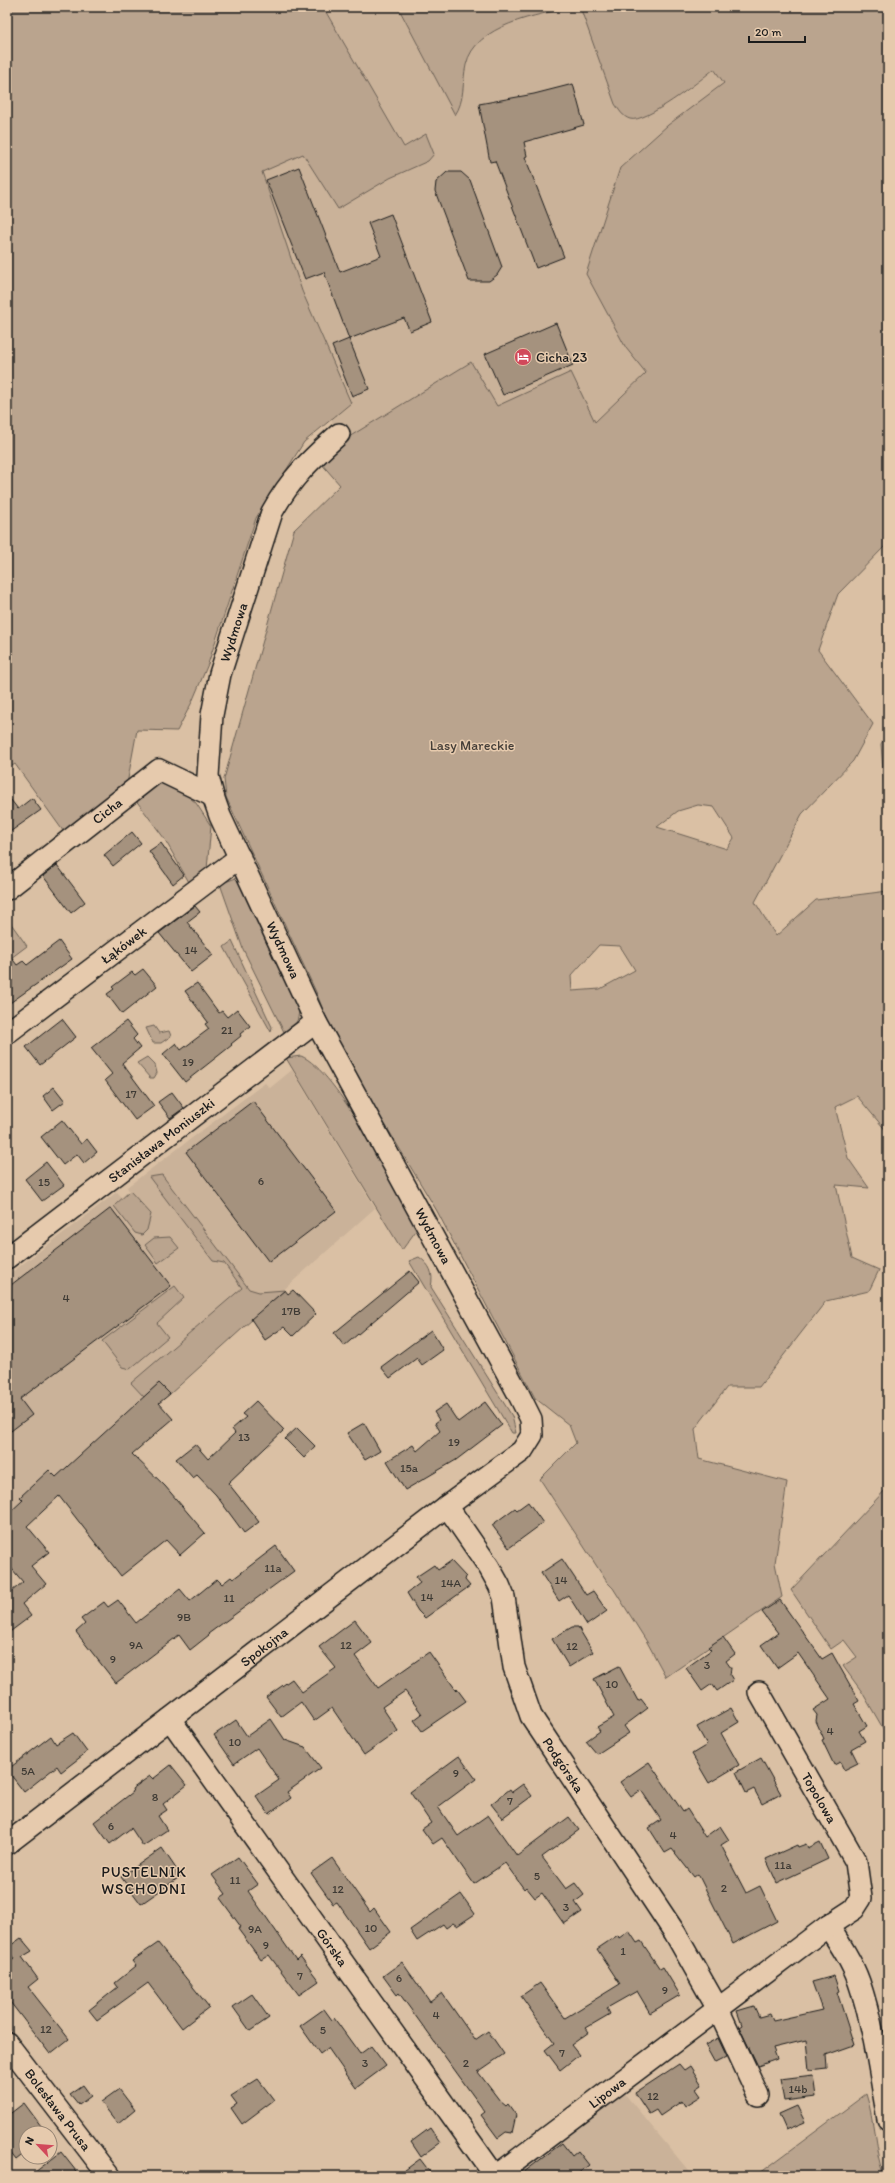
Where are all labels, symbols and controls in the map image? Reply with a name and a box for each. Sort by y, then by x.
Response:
scale bar [749,18,805,44]
text: 20 m [755,25,782,39]
hotel icon: Cicha 23 [513,347,533,367]
place label: Cicha 23 [536,349,588,366]
street label: Wydmowa [216,600,251,664]
park label: Lasy Mareckie [430,737,515,754]
street label: Cicha [89,794,125,828]
street label: Wydmowa [262,919,304,981]
street label: Łąkówek [97,922,150,968]
house number: 14 [185,943,197,957]
house number: 21 [221,1023,233,1037]
house number: 19 [182,1055,194,1069]
house number: 17 [125,1087,137,1101]
street label: Stanisława Moniuszki [105,1094,218,1186]
house number: 6 [258,1174,264,1188]
house number: 15 [38,1175,50,1189]
street label: Wydmowa [411,1205,455,1267]
house number: 4 [62,1291,70,1305]
house number: 17B [281,1304,301,1318]
house number: 13 [238,1430,251,1444]
house number: 19 [448,1435,460,1449]
house number: 15a [400,1461,419,1475]
house number: 11a [264,1561,282,1575]
house number: 14 [555,1573,567,1587]
house number: 14A [441,1576,462,1590]
house number: 14 [421,1590,433,1604]
house number: 11 [223,1591,235,1605]
house number: 9B [177,1610,191,1624]
street label: Spokojna [237,1623,292,1670]
house number: 9A [129,1638,143,1652]
house number: 12 [340,1638,353,1652]
house number: 12 [566,1639,579,1653]
house number: 9 [110,1652,116,1666]
house number: 3 [704,1658,711,1672]
house number: 10 [606,1677,618,1691]
house number: 4 [826,1724,834,1738]
street label: Podgórska [539,1734,588,1797]
house number: 10 [229,1735,241,1749]
house number: 5A [21,1764,35,1778]
house number: 9 [453,1766,459,1780]
street label: Topolowa [798,1769,841,1827]
house number: 8 [152,1790,159,1804]
house number: 7 [507,1794,513,1808]
house number: 6 [108,1819,114,1833]
house number: 4 [669,1828,677,1842]
house number: 11a [774,1858,792,1872]
district label: PUSTELNIK WSCHODNI [101,1863,187,1898]
house number: 5 [534,1869,540,1883]
house number: 11 [229,1873,241,1887]
house number: 2 [721,1881,728,1895]
house number: 12 [332,1882,345,1896]
house number: 3 [563,1900,570,1914]
house number: 10 [365,1921,377,1935]
house number: 9A [248,1922,262,1936]
street label: Górska [313,1925,352,1970]
house number: 9 [263,1938,269,1952]
house number: 1 [620,1944,626,1958]
house number: 7 [297,1969,303,1983]
house number: 6 [396,1971,402,1985]
house number: 9 [662,1983,668,1997]
house number: 4 [432,2008,440,2022]
house number: 12 [40,2022,53,2036]
house number: 5 [320,2023,326,2037]
house number: 7 [559,2046,565,2060]
house number: 3 [362,2056,369,2070]
house number: 2 [463,2056,470,2070]
street label: Bolesława Prusa [21,2065,95,2155]
street label: Lipowa [585,2073,630,2112]
house number: 14b [788,2082,808,2096]
house number: 12 [647,2089,660,2103]
north arrow [18,2125,58,2165]
text: N [22,2135,37,2147]

